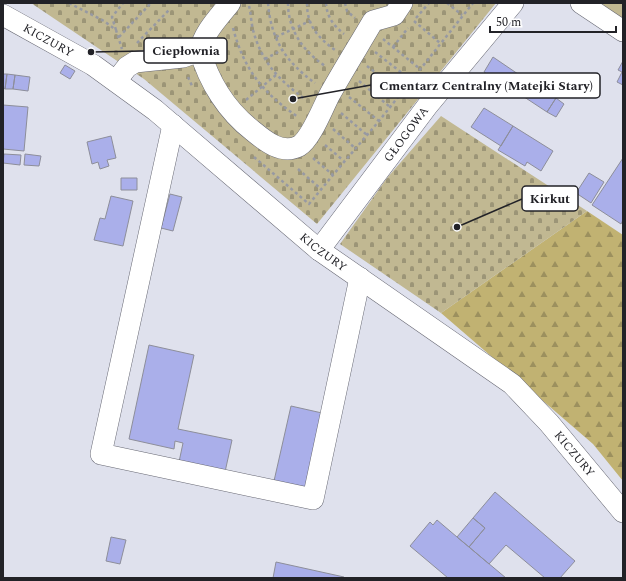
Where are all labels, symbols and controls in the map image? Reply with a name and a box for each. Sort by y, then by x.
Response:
scale bar [490,8,616,34]
text: 50 m [496,13,521,32]
street label: KICZURY [20,18,78,62]
callout: Ciepłownia [144,38,227,63]
text: Ciepłownia [152,41,220,61]
callout: Cmentarz Centralny (Matejki Stary) [371,73,600,98]
text: Cmentarz Centralny (Matejki Stary) [379,76,593,96]
street label: GŁOGOWA [379,102,433,166]
callout: Kirkut [522,186,578,211]
text: Kirkut [530,189,570,209]
street label: KICZURY [295,228,351,277]
street label: KICZURY [550,426,600,482]

